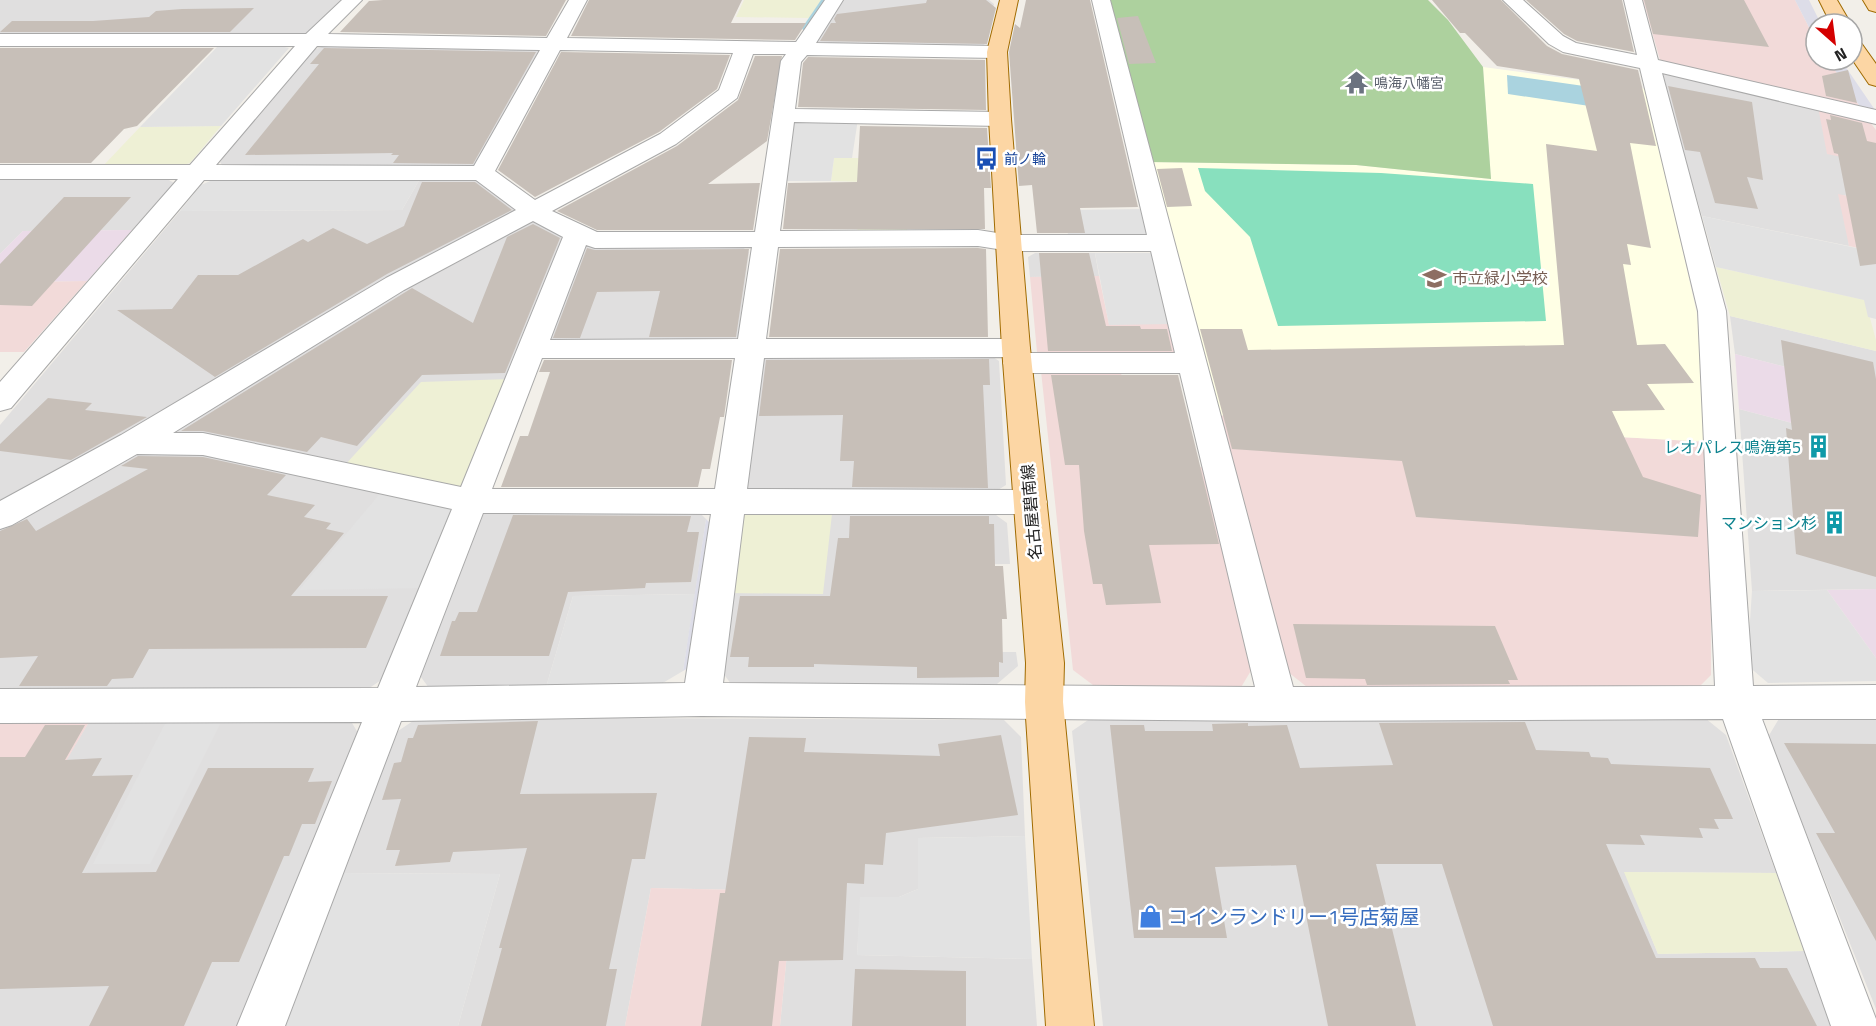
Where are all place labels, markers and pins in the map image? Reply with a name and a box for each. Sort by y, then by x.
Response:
temple icon: 鳴海八幡宮 [1343,70,1369,96]
place label: 鳴海八幡宮 [1374,72,1444,93]
bus stop icon: 前ノ輪 [973,146,999,172]
place label: 前ノ輪 [1004,148,1046,169]
school or university icon: 市立緑小学校 [1421,265,1447,291]
place label: 市立緑小学校 [1452,266,1548,290]
building icon: レオパレス鳴海第5 [1806,434,1832,460]
place label: レオパレス鳴海第5 [1664,435,1801,459]
building icon: マンション杉 [1822,510,1848,536]
place label: マンション杉 [1721,511,1817,535]
place label: コインランドリー1号店菊屋 [1168,901,1419,932]
shop icon: コインランドリー1号店菊屋 [1137,904,1163,930]

